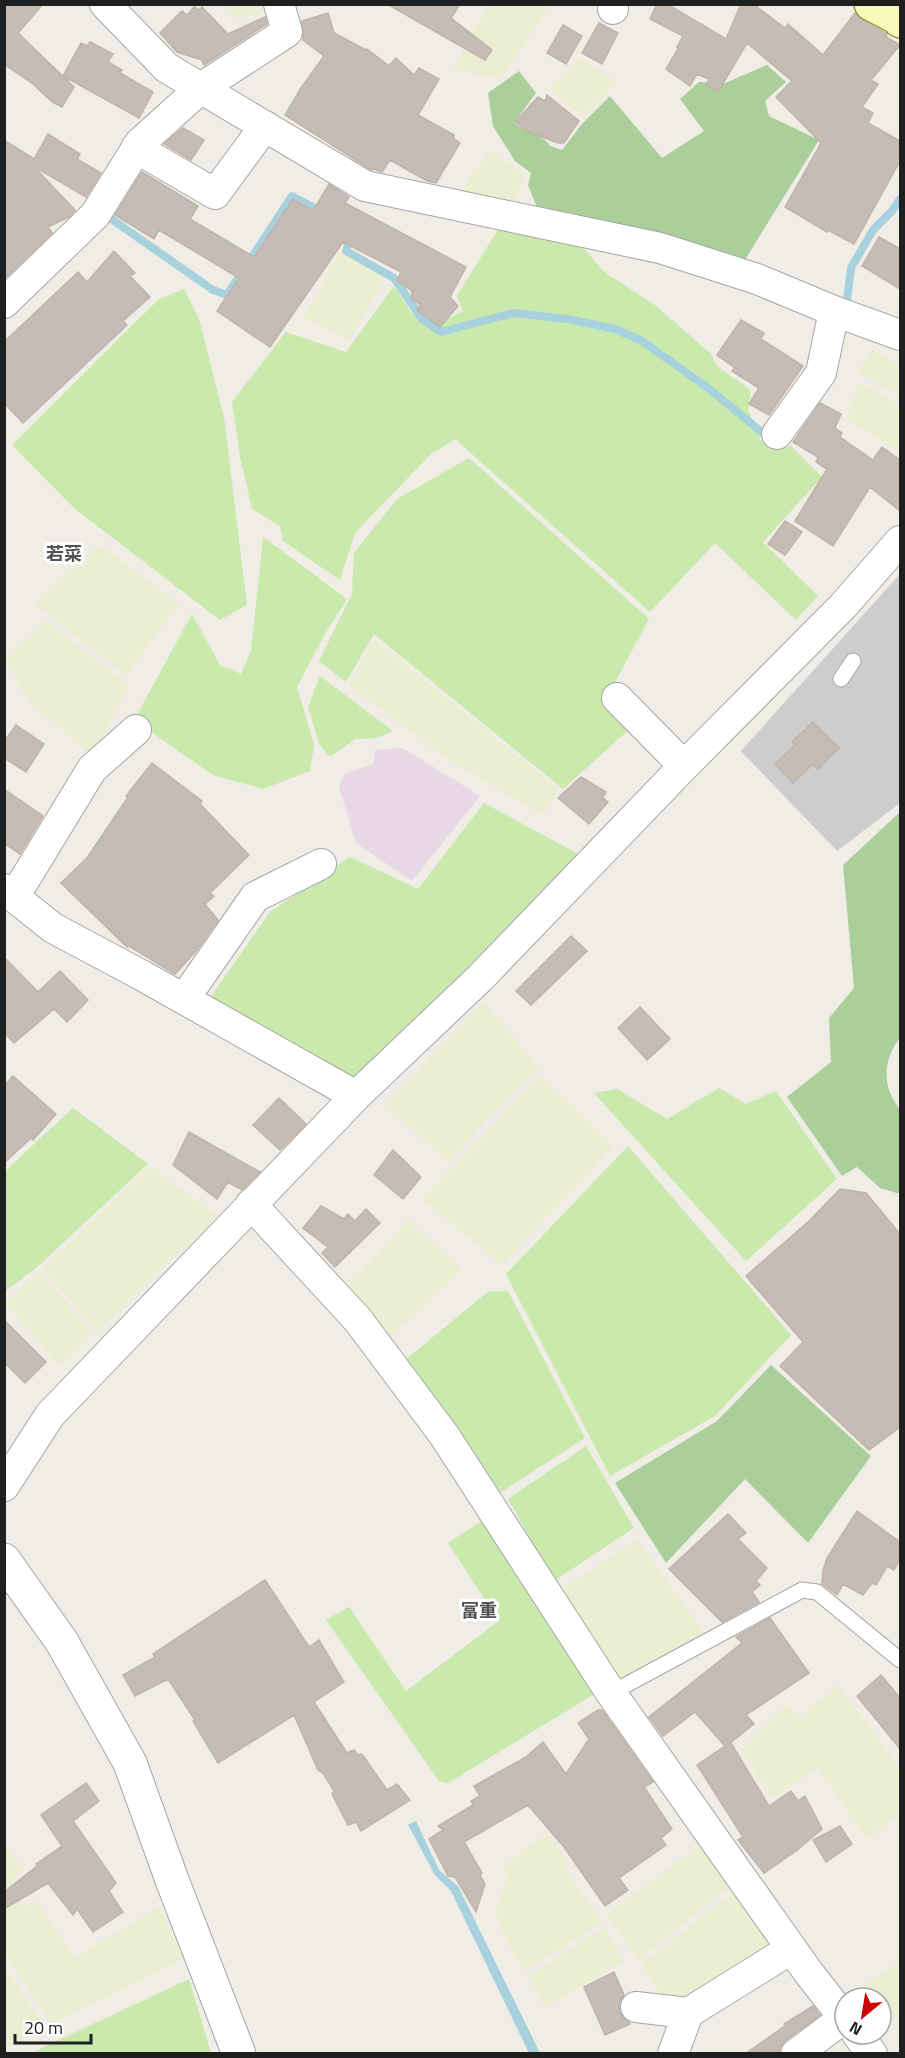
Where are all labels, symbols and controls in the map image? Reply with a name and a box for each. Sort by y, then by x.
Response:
district label: 若菜 [46,540,82,567]
district label: 富重 [461,1597,497,1624]
north arrow [833,1986,893,2046]
scale bar [15,2007,92,2045]
text: 20 m [24,2014,63,2041]
text: N [845,2016,866,2042]

